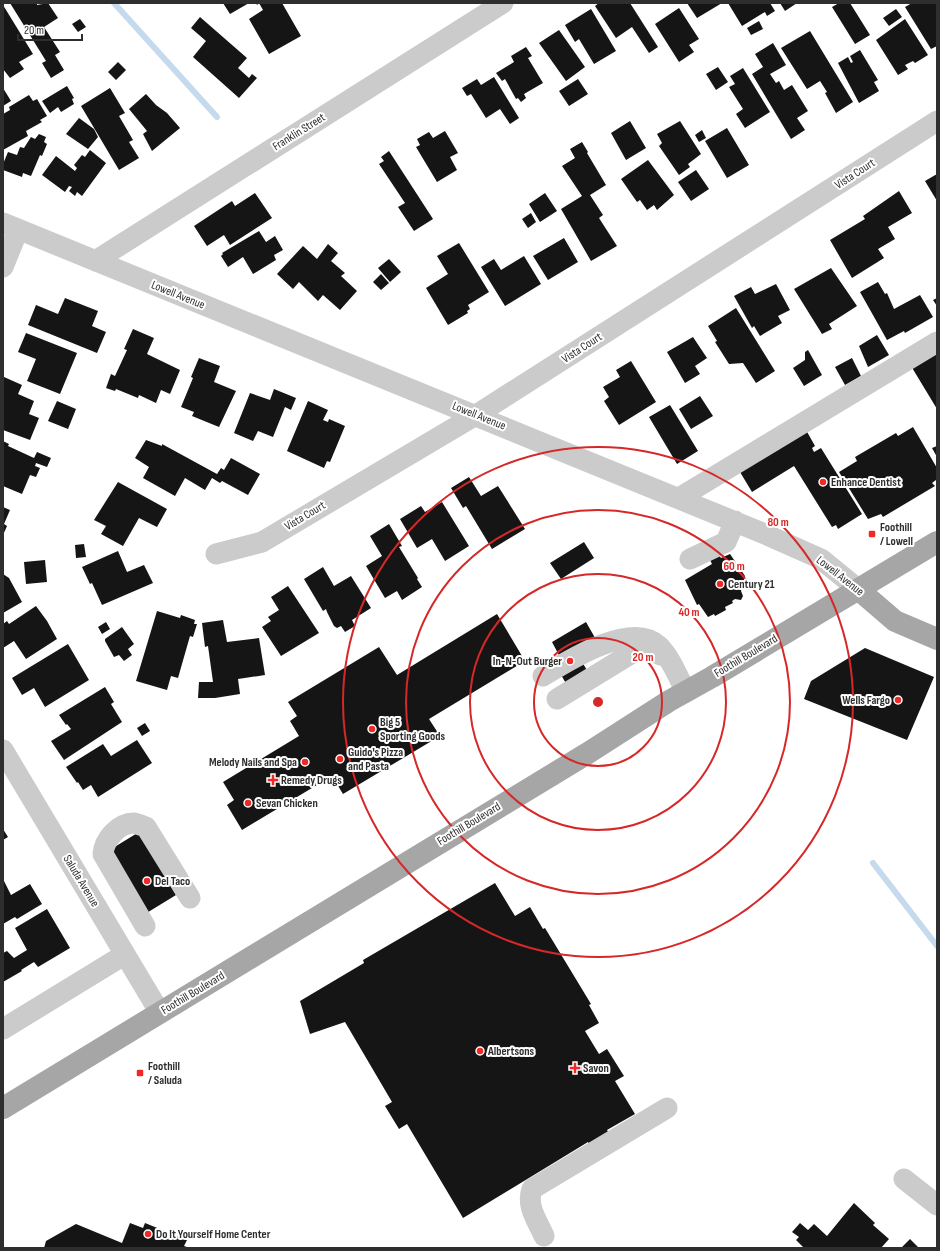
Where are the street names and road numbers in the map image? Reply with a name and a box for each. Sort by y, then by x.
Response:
street label: Franklin Street [270,110,328,154]
street label: Vista Court [832,155,878,193]
street label: Lowell Avenue [149,277,207,313]
street label: Vista Court [559,329,605,367]
street label: Lowell Avenue [450,398,508,434]
street label: Vista Court [282,498,328,534]
street label: Lowell Avenue [813,553,867,599]
street label: Foothill Boulevard [712,631,780,681]
street label: Foothill Boulevard [435,799,503,849]
street label: Saluda Avenue [60,852,102,910]
street label: Foothill Boulevard [159,968,227,1018]

